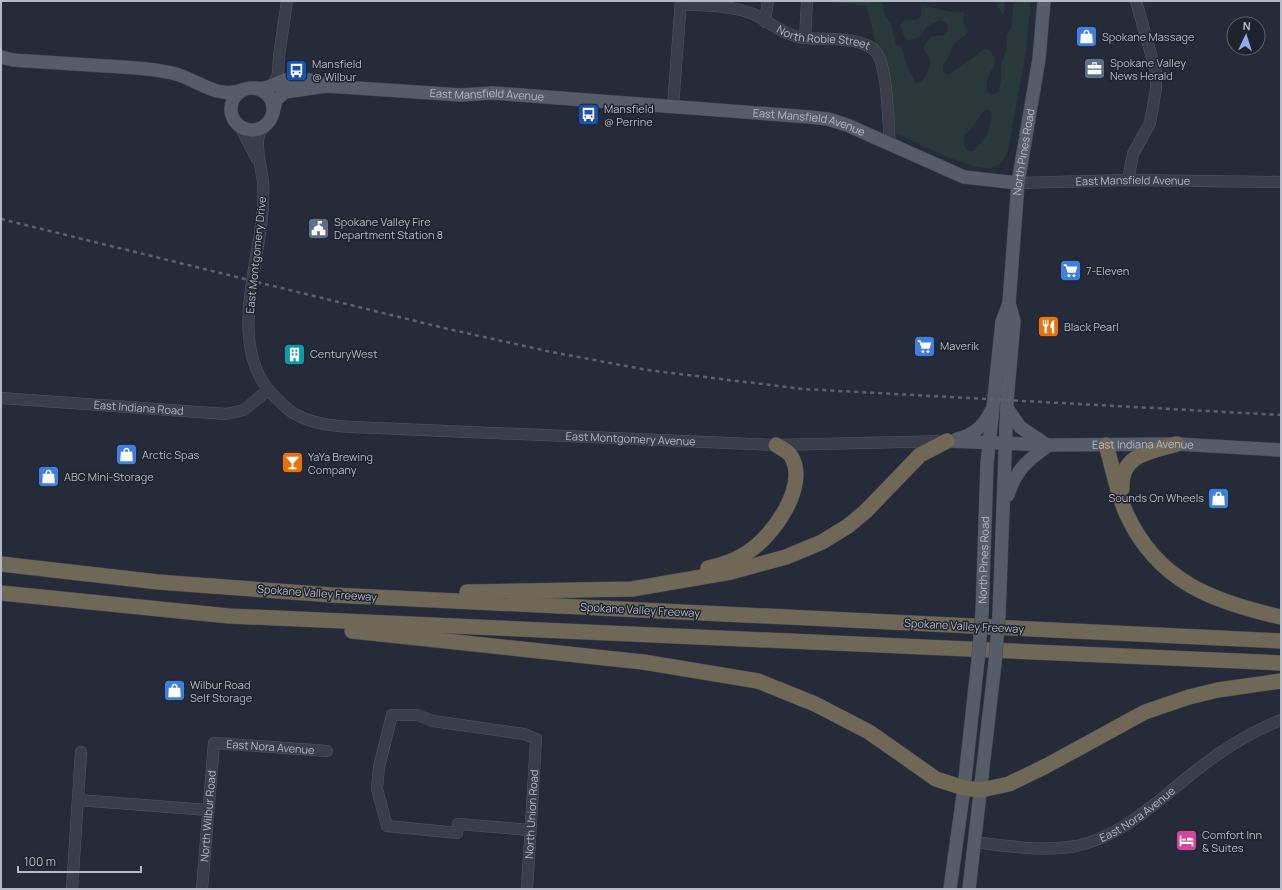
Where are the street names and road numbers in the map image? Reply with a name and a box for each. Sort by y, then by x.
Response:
street label: North Robie Street [774,21,873,53]
street label: East Mansfield Avenue [429,85,545,104]
street label: East Mansfield Avenue [752,105,868,139]
street label: North Pines Road [1009,107,1037,196]
street label: East Mansfield Avenue [1075,172,1191,188]
street label: East Montgomery Drive [242,195,269,314]
street label: East Indiana Road [93,397,184,418]
street label: East Montgomery Avenue [565,428,696,449]
street label: East Indiana Avenue [1092,436,1195,452]
street label: North Pines Road [974,516,992,604]
street label: Spokane Valley Freeway [257,581,378,604]
street label: Spokane Valley Freeway [580,599,701,620]
street label: Spokane Valley Freeway [904,615,1025,636]
street label: East Nora Avenue [226,736,316,757]
street label: North Union Road [521,769,541,859]
street label: North Wilbur Road [196,770,219,863]
street label: East Nora Avenue [1097,783,1178,845]

